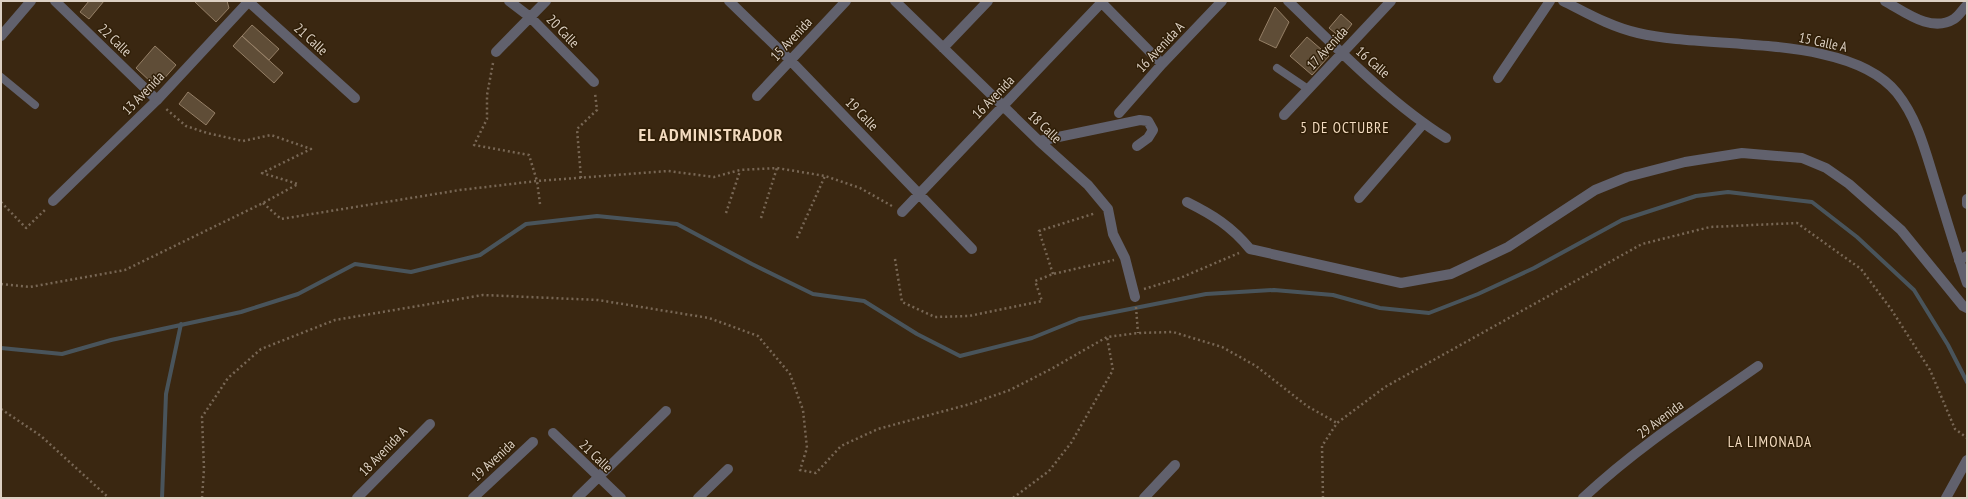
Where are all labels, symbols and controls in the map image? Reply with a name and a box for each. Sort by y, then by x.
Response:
street label: 20 Calle [543,10,583,52]
street label: 15 Avenida [766,13,816,65]
street label: 16 Avenida A [1132,18,1188,76]
street label: 21 Calle [290,19,332,59]
street label: 22 Calle [94,20,136,60]
street label: 17 Avenida [1302,23,1352,73]
street label: 15 Calle A [1797,28,1849,56]
street label: 16 Calle [1352,42,1394,82]
street label: 13 Avenida [118,68,168,118]
street label: 16 Avenida [968,72,1018,122]
street label: 19 Calle [842,93,882,135]
street label: 18 Calle [1024,107,1066,147]
district label: 5 DE OCTUBRE [1300,118,1390,137]
district label: EL ADMINISTRADOR [638,123,784,146]
street label: 29 Avenida [1633,396,1687,442]
street label: 18 Avenida A [355,422,411,480]
district label: LA LIMONADA [1728,432,1812,451]
street label: 19 Avenida [467,435,519,485]
street label: 21 Calle [575,436,617,476]

